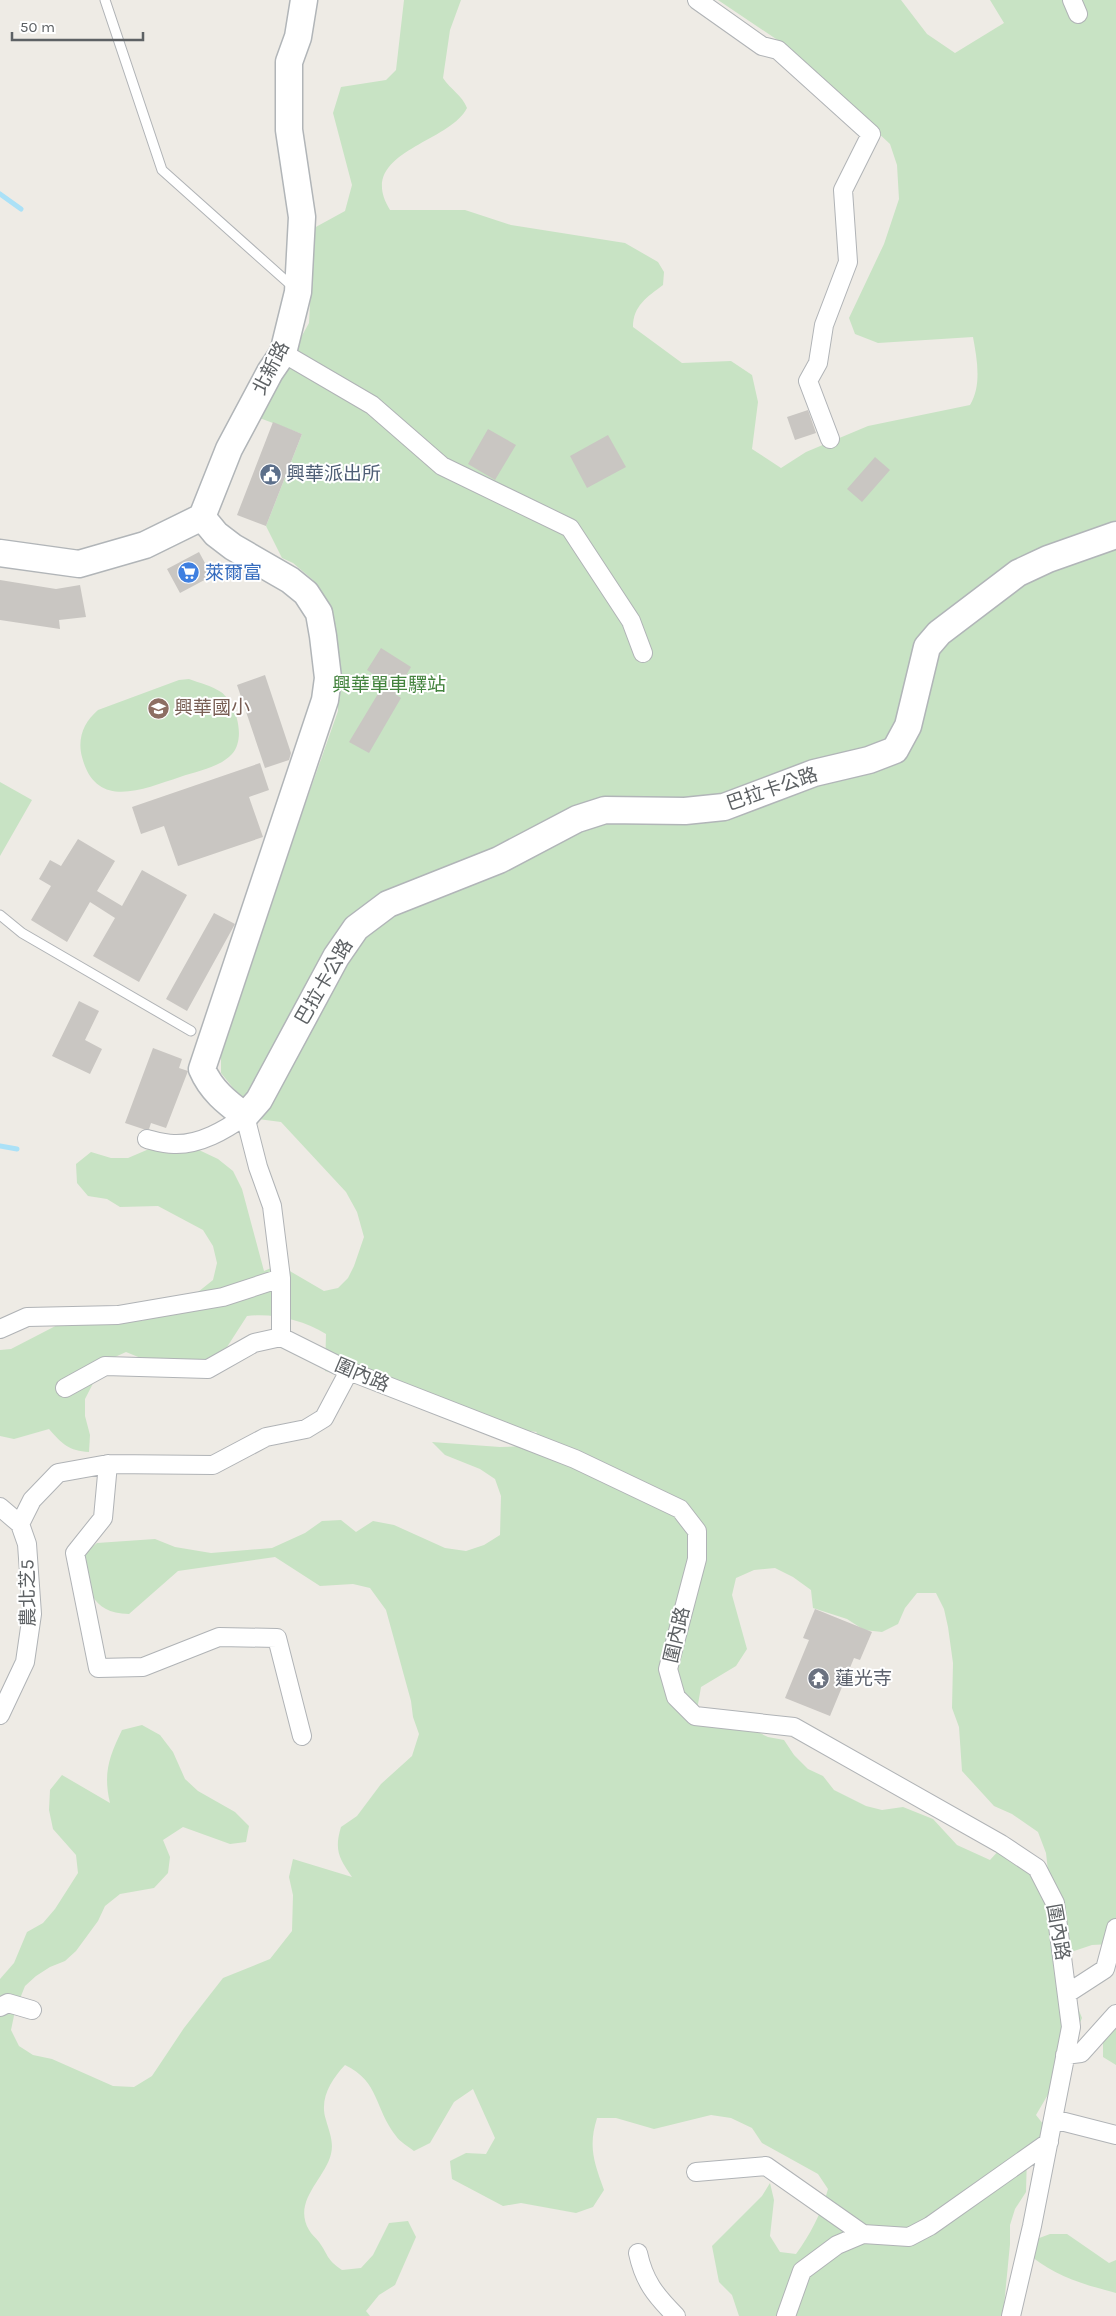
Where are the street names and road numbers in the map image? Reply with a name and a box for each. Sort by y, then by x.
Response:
street label: 北新路 [248,338,294,398]
street label: 巴拉卡公路 [723,763,821,815]
street label: 巴拉卡公路 [291,935,357,1029]
street label: 圍內路 [331,1354,393,1396]
street label: 農北芝5 [16,1559,40,1627]
street label: 圍內路 [660,1605,694,1665]
street label: 圍內路 [1042,1902,1074,1962]

